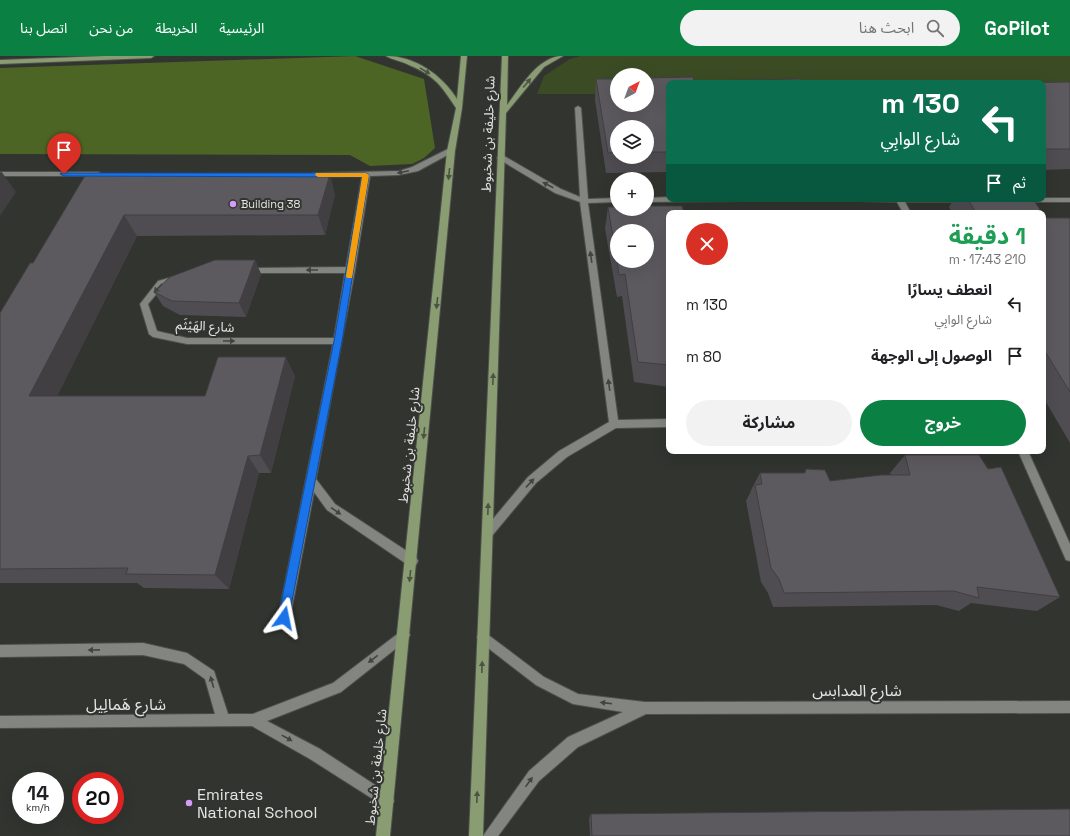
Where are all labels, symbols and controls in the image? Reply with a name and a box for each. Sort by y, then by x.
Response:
search box [680,10,960,46]
text: GoPilot [984,16,1050,41]
icon: search [924,17,946,39]
text: ابحث هنا [859,18,914,37]
text: اتصل بنا [20,19,67,37]
text: من نحن [89,19,133,37]
text: الخريطة [155,19,197,37]
text: الرئيسية [219,19,264,37]
one-way arrow [419,68,431,75]
north arrow [610,68,654,112]
map controls [610,68,654,268]
street label: شارع خليفة بن شخبوط [477,75,501,193]
one-way arrow [523,77,532,88]
text: 130 m [881,85,960,121]
icon: left [974,96,1026,148]
button: layers [610,120,654,164]
text: شارع الوابِي [880,127,960,150]
pin [47,133,81,174]
icon: arrive [53,139,75,161]
one-way arrow [446,168,452,180]
one-way arrow [397,170,409,176]
button: + [610,172,654,216]
icon: arrive [983,172,1005,194]
text: ثم [1013,173,1026,192]
one-way arrow [542,182,554,188]
place label: Building 38 [241,197,300,211]
marker: Building 38 [228,199,238,209]
text: 1 دقيقة [949,220,1026,251]
button: close [686,223,728,265]
button: − [610,224,654,268]
one-way arrow [588,250,594,263]
text: 210 m · 17:43 [949,251,1026,268]
one-way arrow [305,267,318,273]
text: انعطف يسارًا [908,280,992,299]
one-way arrow [153,283,163,293]
icon: left [1004,293,1026,315]
text: 130 m [686,295,728,314]
one-way arrow [433,297,440,309]
text: شارع الوابِي [935,311,992,328]
street label: شارع الهَيْثَم [175,316,235,338]
one-way arrow [223,338,236,344]
icon: arrive [1004,345,1026,367]
text: الوصول إلى الوجهة [871,346,992,365]
text: 80 m [686,347,722,366]
one-way arrow [489,373,496,385]
one-way arrow [606,379,612,391]
street label: شارع خليفة بن شخبوط [394,386,426,504]
button: مشاركة [686,400,852,446]
button: خروج [860,400,1026,446]
one-way arrow [421,427,427,439]
one-way arrow [526,477,535,488]
one-way arrow [485,502,491,515]
one-way arrow [331,507,341,515]
one-way arrow [407,570,413,582]
position arrow [263,597,305,639]
one-way arrow [87,647,100,653]
one-way arrow [368,655,379,664]
one-way arrow [479,660,485,673]
one-way arrow [209,676,215,688]
street label: شارع المدابس [812,680,902,703]
street label: شارع هَمالِيل [86,694,166,717]
one-way arrow [600,700,612,706]
street label: شارع خليفة بن شخبوط [361,708,393,826]
one-way arrow [282,735,293,742]
speed limit sign: 20 [72,772,124,824]
one-way arrow [525,777,533,787]
text: 14 [27,780,49,806]
place label: Emirates National School [197,784,317,823]
one-way arrow [474,790,480,803]
marker: Emirates National School [184,798,194,808]
text: km/h [26,801,50,814]

